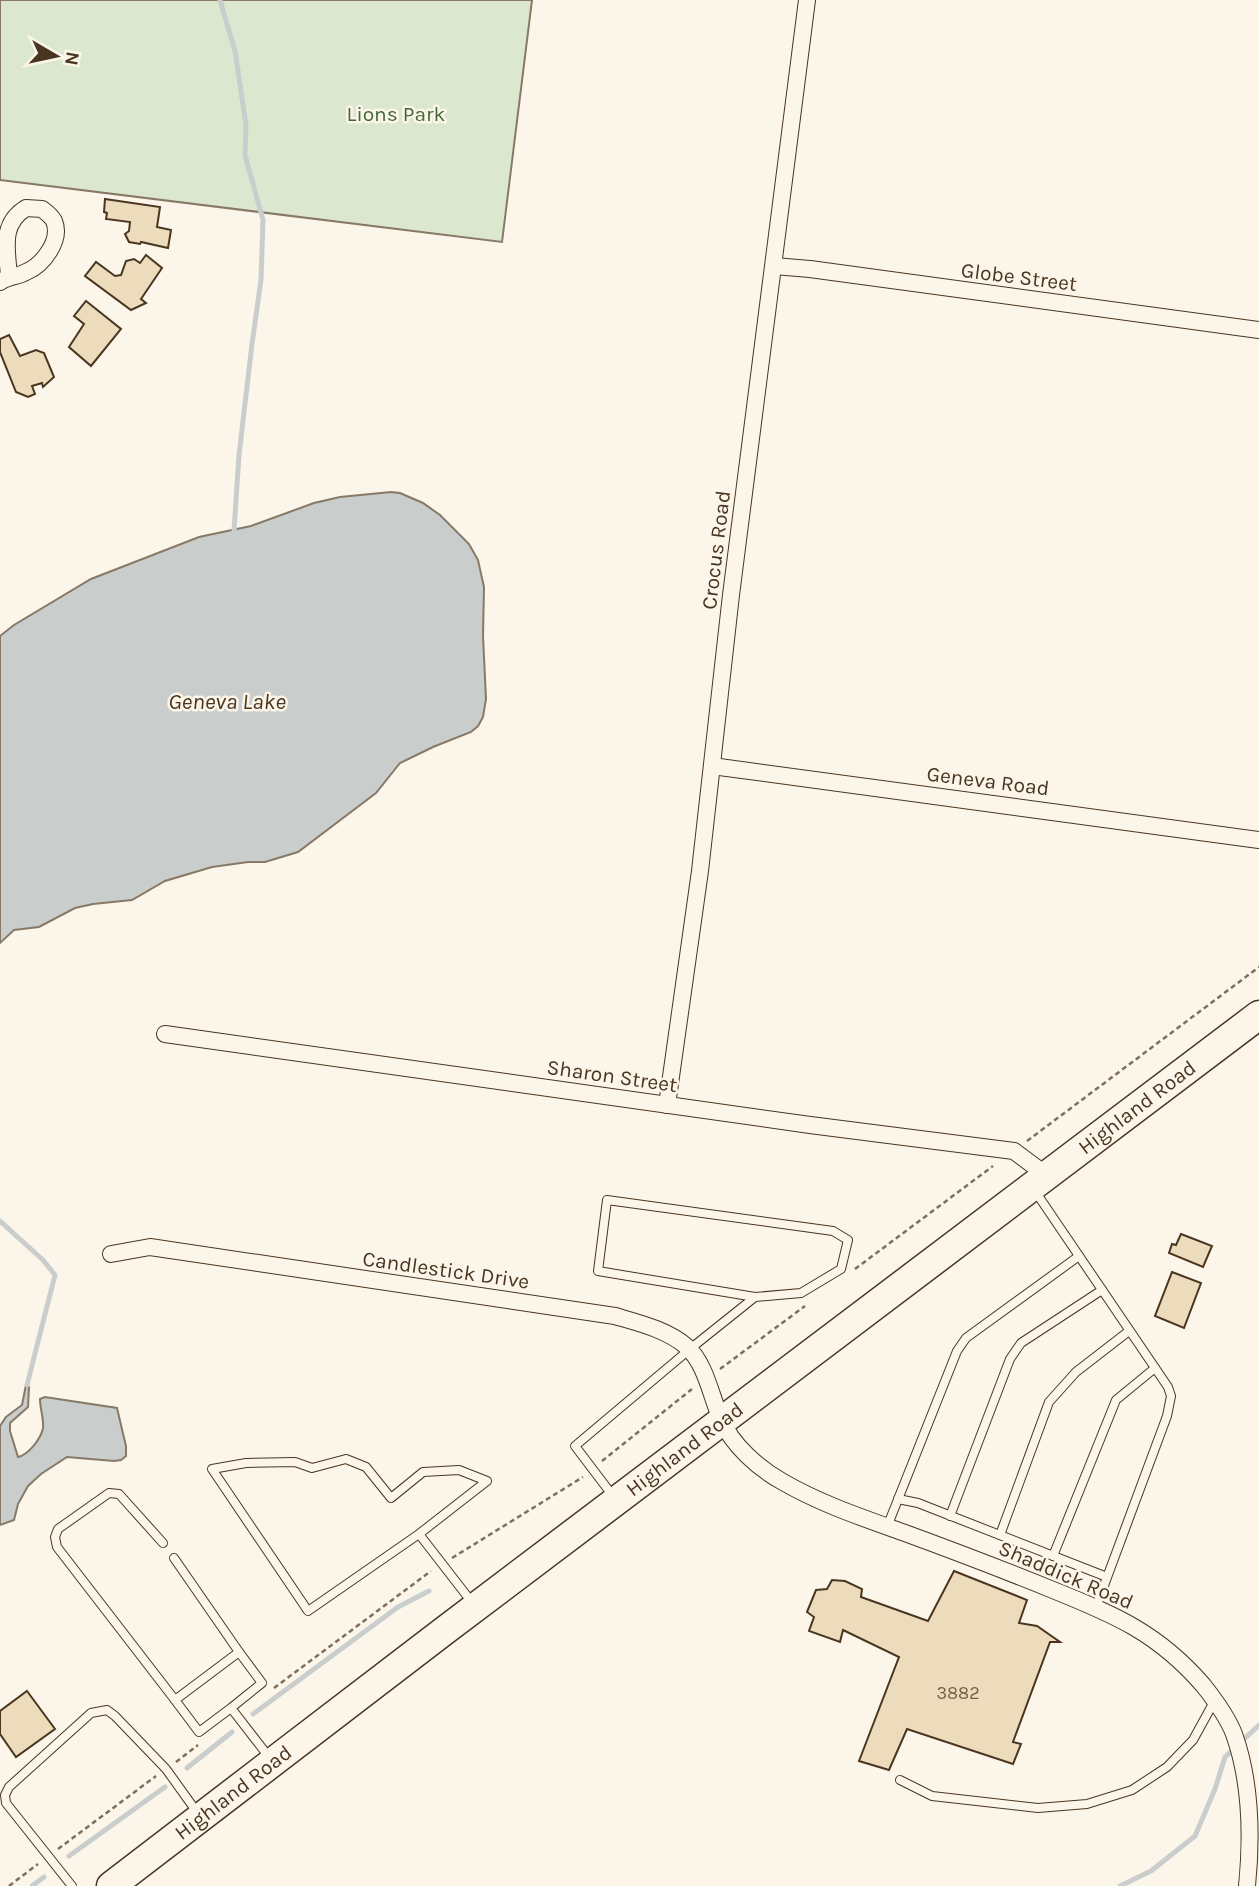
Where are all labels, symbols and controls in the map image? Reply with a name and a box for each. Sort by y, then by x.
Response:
north arrow [21,21,91,91]
text: N [60,50,84,67]
park label: Lions Park [347,102,446,126]
street label: Globe Street [960,258,1078,296]
street label: Crocus Road [697,489,735,611]
water label: Geneva Lake [168,688,286,715]
street label: Geneva Road [925,762,1051,800]
street label: Sharon Street [545,1055,679,1097]
street label: Highland Road [1074,1055,1200,1159]
street label: Candlestick Drive [361,1246,531,1294]
street label: Highland Road [621,1397,748,1501]
street label: Shaddick Road [995,1536,1137,1614]
house number: 3882 [936,1682,980,1704]
street label: Highland Road [170,1740,296,1845]

